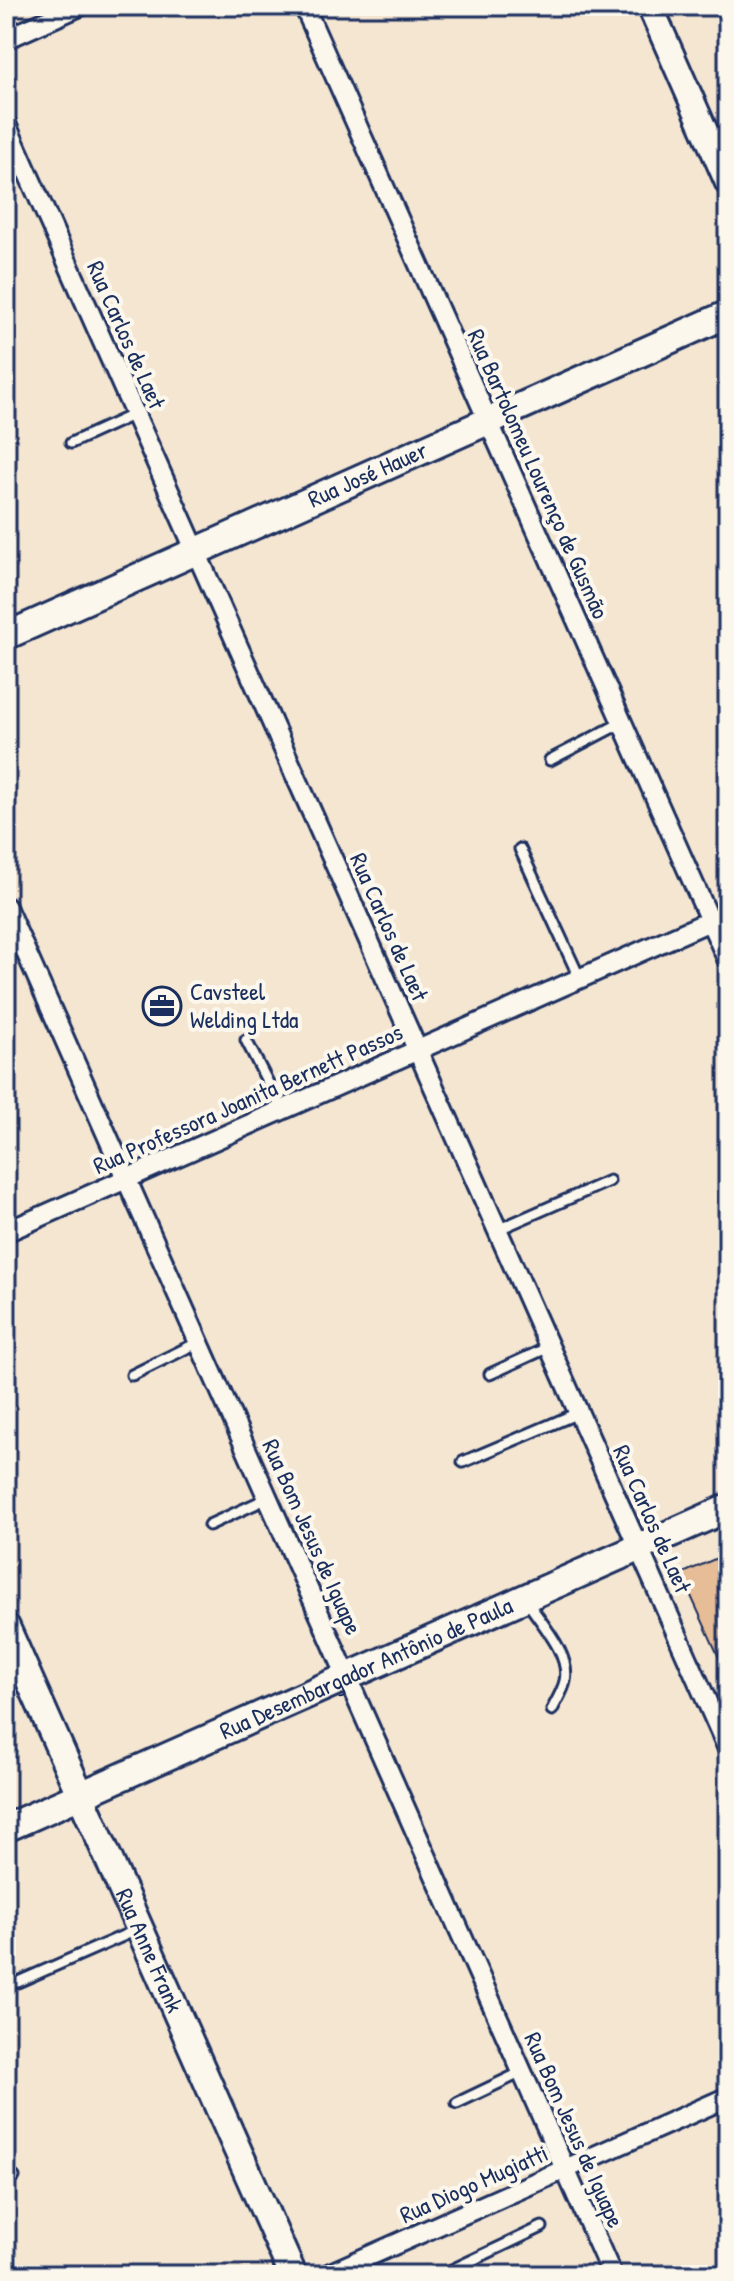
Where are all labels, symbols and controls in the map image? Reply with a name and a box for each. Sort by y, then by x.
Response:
street label: Rua Carlos de Laet [80,256,174,414]
street label: Rua Bartolomeu Lourenço de Gusmão [460,324,617,624]
street label: Rua José Hauer [303,433,432,514]
street label: Rua Carlos de Laet [343,848,437,1006]
place label: Cavsteel Welding Ltda [190,975,298,1035]
office icon: Cavsteel Welding Ltda [141,985,183,1027]
street label: Rua Professora Joanita Bernett Passos [88,1015,407,1181]
street label: Rua Bom Jesus de Iguape [255,1434,371,1640]
street label: Rua Carlos de Laet [606,1440,700,1598]
street label: Rua Desembargador Antônio de Paula [214,1589,517,1746]
street label: Rua Anne Frank [109,1883,192,2017]
street label: Rua Bom Jesus de Iguape [517,2027,633,2233]
street label: Rua Diogo Mugiatti [394,2136,553,2230]

